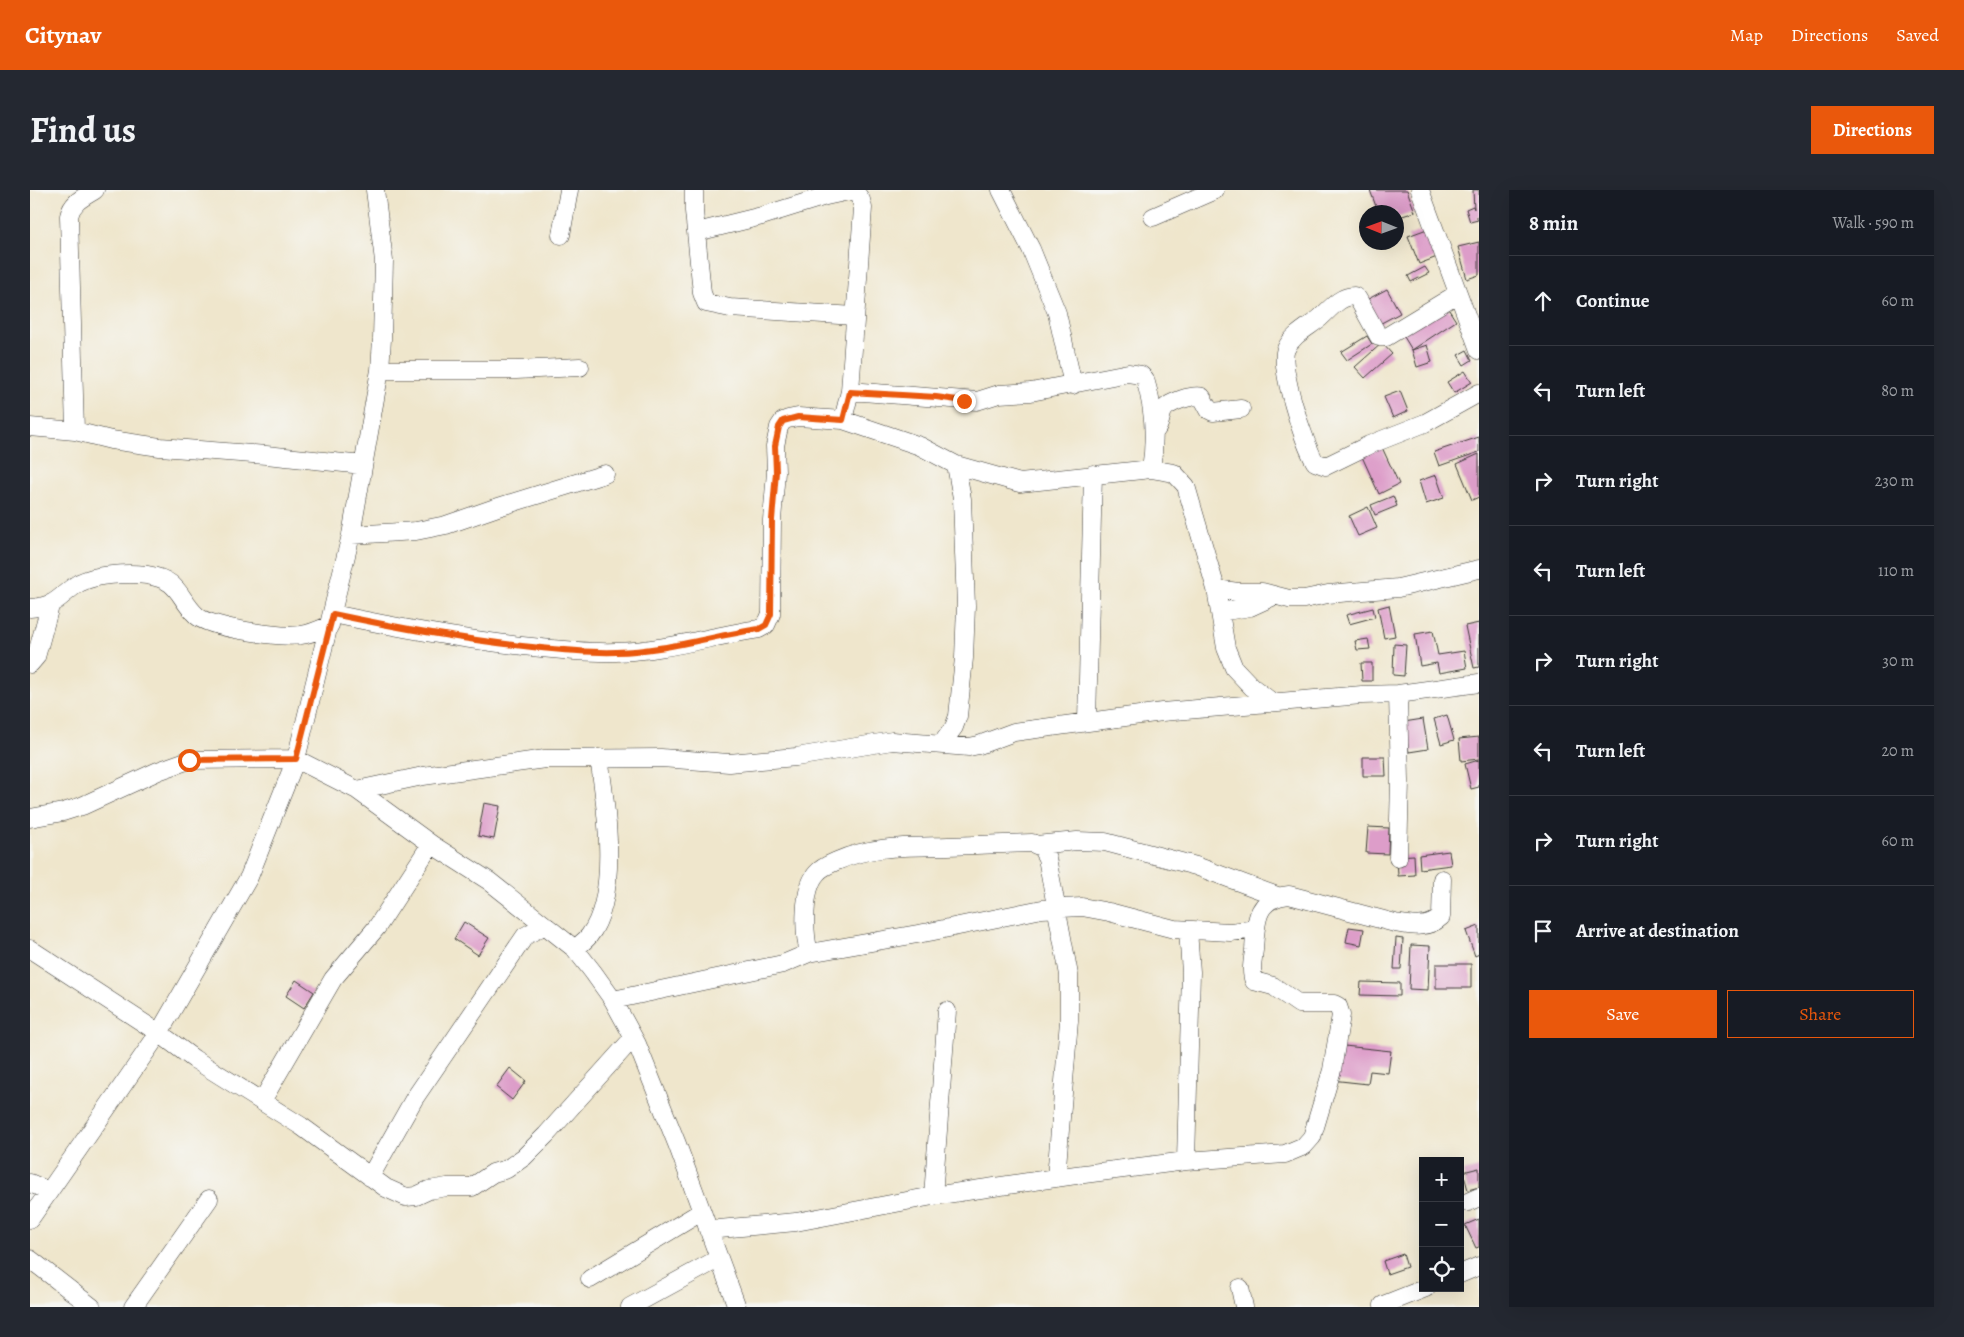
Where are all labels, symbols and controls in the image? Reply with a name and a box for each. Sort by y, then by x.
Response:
text: Citynav [25,19,101,51]
text: Map [1730,23,1763,47]
text: Directions [1791,23,1868,47]
text: Saved [1896,23,1939,47]
text: Find us [30,106,136,154]
button: Directions [1811,106,1934,154]
north arrow [1359,205,1404,250]
text: 8 min [1529,209,1578,237]
text: Walk · 590 m [1832,212,1914,234]
icon: ahead [1529,287,1557,315]
text: Continue [1576,288,1650,314]
text: 60 m [1882,290,1914,312]
icon: left [1529,377,1557,405]
text: Turn left [1576,378,1645,404]
text: 80 m [1881,380,1914,402]
route end [953,390,976,413]
icon: right [1529,467,1557,495]
text: Turn right [1576,468,1658,494]
text: 230 m [1875,470,1914,492]
icon: left [1529,557,1557,585]
text: Turn left [1576,558,1645,584]
text: 110 m [1878,560,1914,582]
icon: right [1529,647,1557,675]
text: Turn right [1576,648,1658,674]
text: 30 m [1882,650,1914,672]
icon: left [1529,737,1557,765]
text: Turn left [1576,738,1645,764]
text: 20 m [1881,740,1914,762]
route start [178,749,201,772]
icon: right [1529,827,1557,855]
text: Turn right [1576,828,1658,854]
text: 60 m [1882,830,1914,852]
icon: arrive [1529,917,1557,945]
text: Arrive at destination [1576,918,1739,944]
button: Save [1529,990,1717,1038]
button: Share [1727,990,1914,1038]
map controls [1419,1157,1464,1292]
button: + [1419,1157,1464,1202]
button: − [1419,1202,1464,1247]
button: locate [1419,1247,1464,1292]

